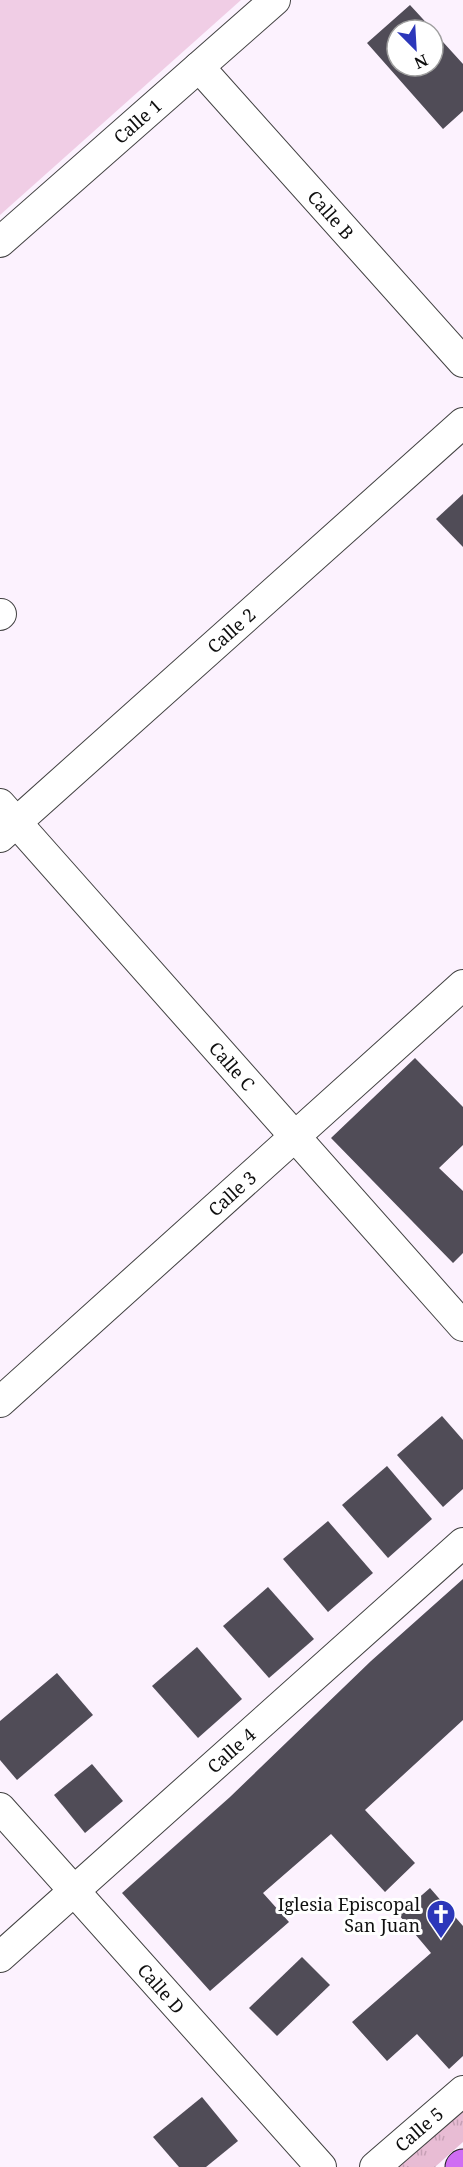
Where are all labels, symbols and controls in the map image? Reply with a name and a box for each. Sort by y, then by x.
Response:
north arrow [385,18,445,78]
text: N [411,49,431,74]
street label: Calle 1 [108,93,167,149]
street label: Calle B [303,185,359,244]
street label: Calle 2 [202,602,260,658]
street label: Calle C [204,1036,260,1095]
street label: Calle 3 [203,1165,261,1221]
street label: Calle 4 [202,1722,260,1778]
place label: Iglesia Episcopal San Juan [278,1892,420,1937]
church icon: Iglesia Episcopal San Juan [425,1898,457,1940]
street label: Calle D [132,1958,190,2019]
street label: Calle 5 [390,2101,448,2157]

